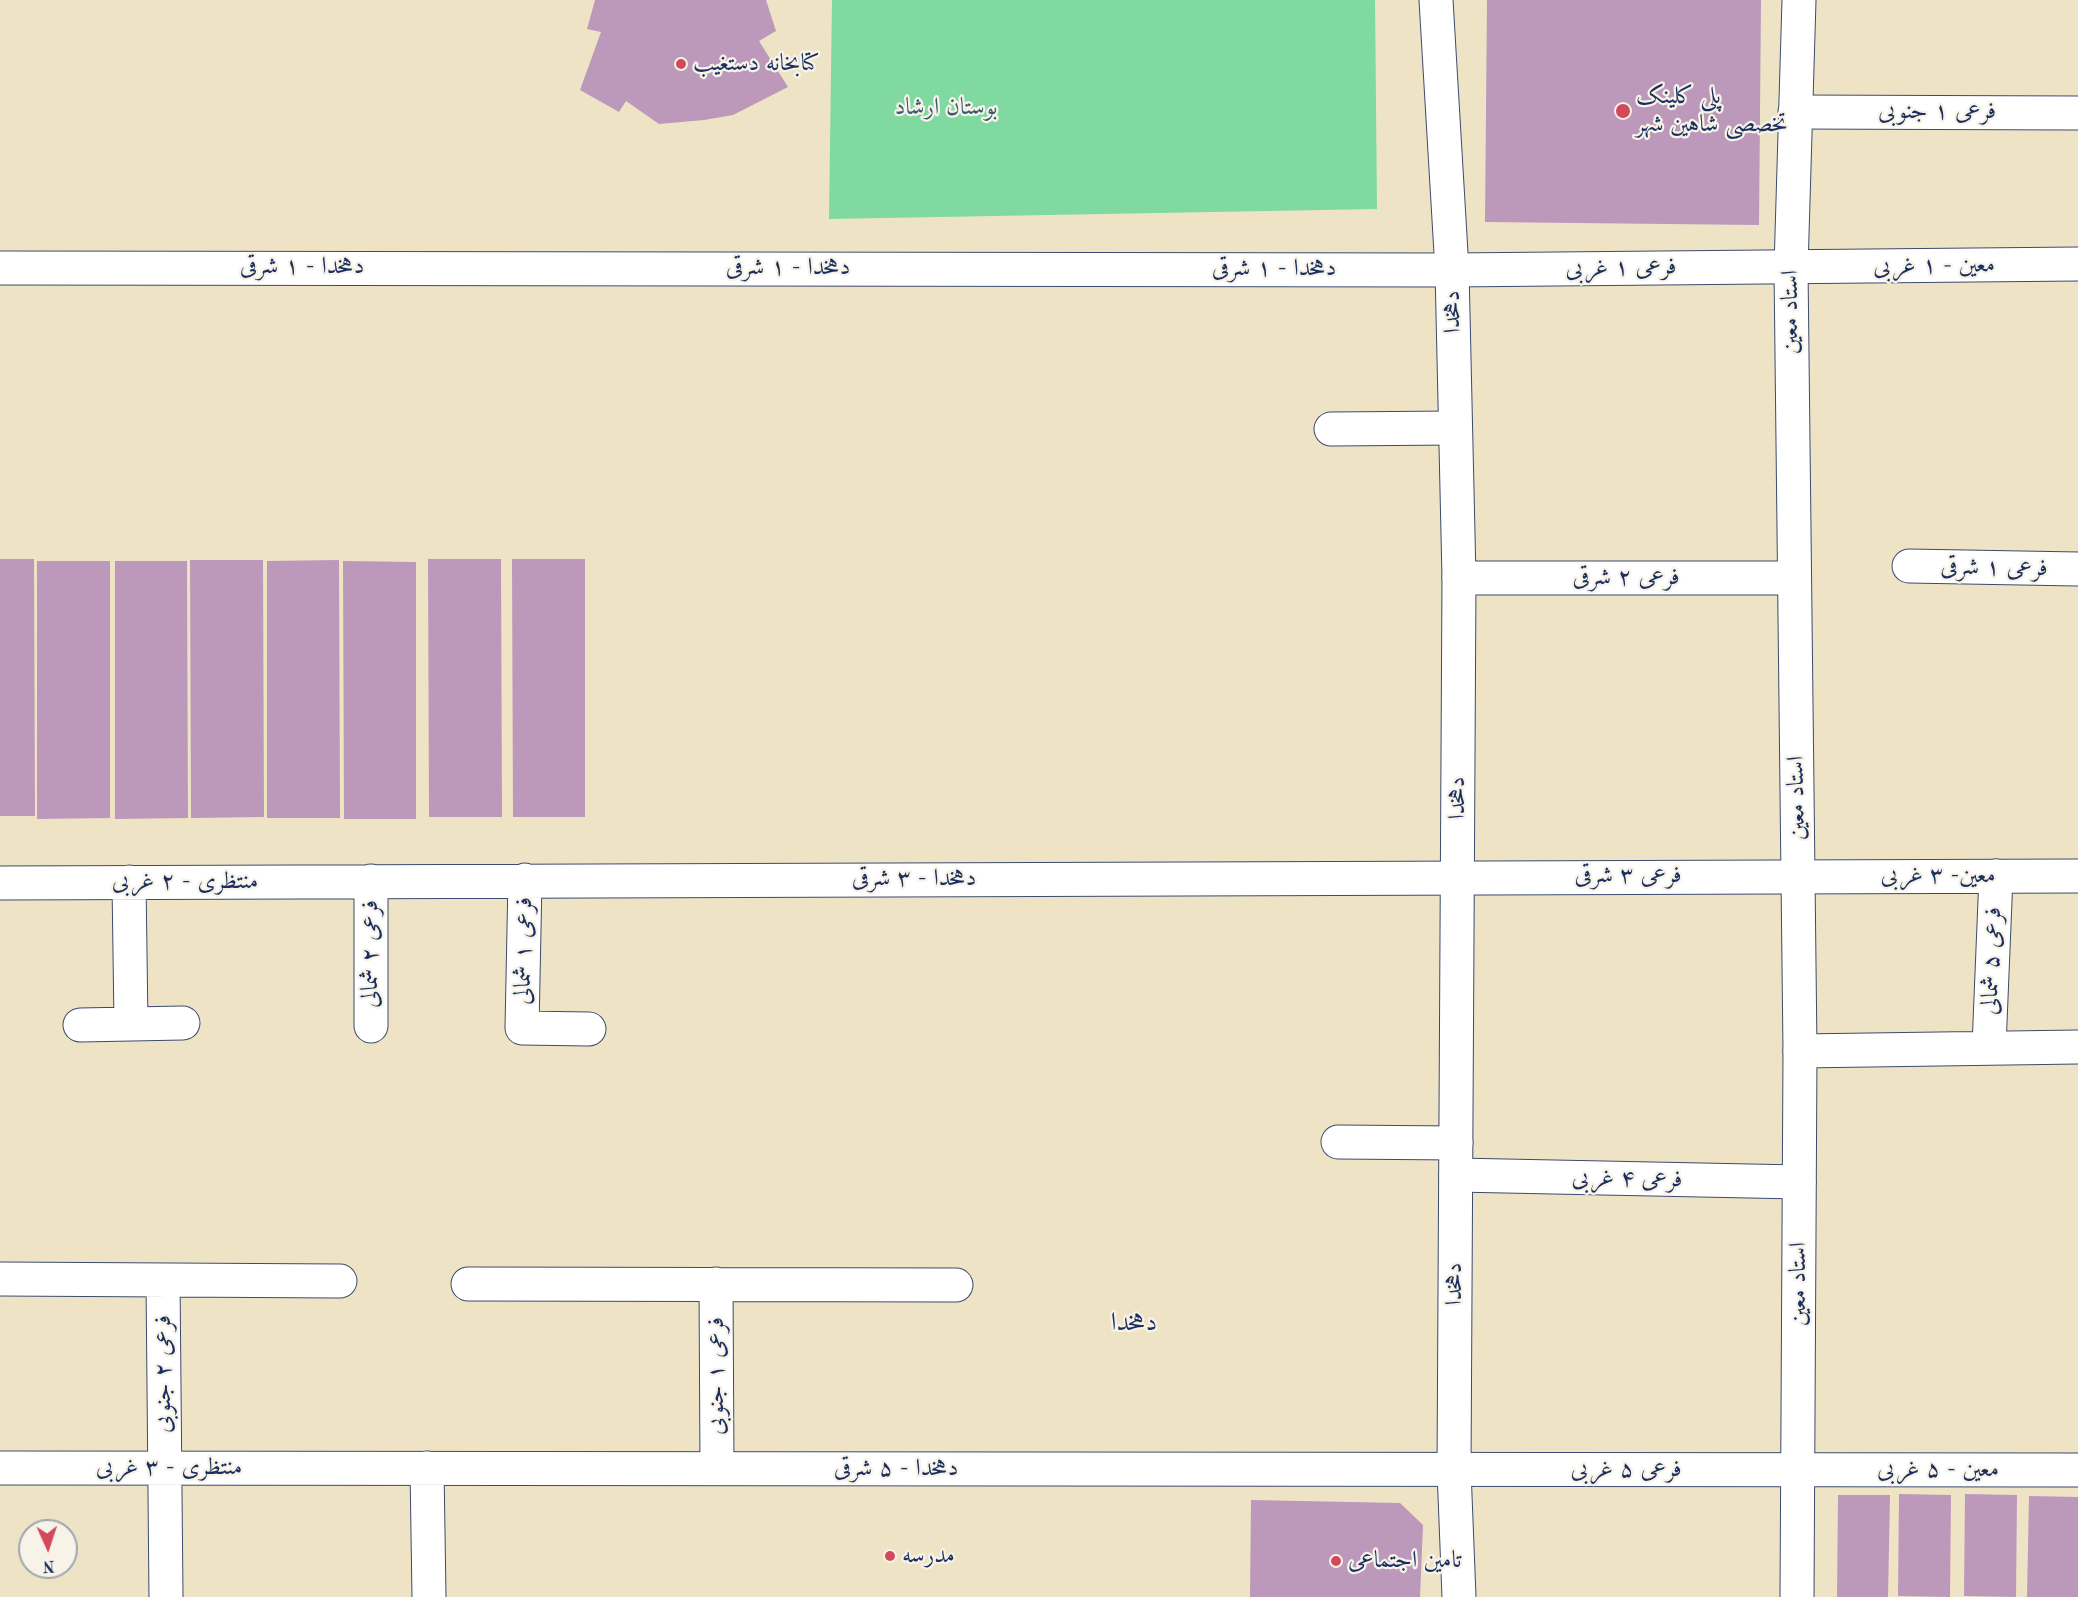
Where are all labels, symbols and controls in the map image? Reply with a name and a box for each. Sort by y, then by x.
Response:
place label: کتابخانه دستغیب [693,50,820,78]
marker: کتابخانه دستغیب [674,57,688,71]
place label: پلی کلینک تخصصی شاهین شهر [1636,83,1788,139]
park label: بوستان ارشاد [895,94,997,122]
street label: فرعی ۱ جنوبی [1878,98,1996,126]
marker: پلی کلینک تخصصی شاهین شهر [1614,102,1632,120]
street label: معین - ۱ غربی [1873,251,1995,281]
street label: دهخدا - ۱ شرقی [240,253,364,281]
street label: فرعی ۱ غربی [1565,253,1677,283]
street label: دهخدا - ۱ شرقی [726,254,850,282]
street label: دهخدا - ۱ شرقی [1212,255,1336,283]
street label: استاد معین [1777,270,1805,354]
street label: دهخدا [1438,290,1468,334]
street label: فرعی ۱ شرقی [1940,553,2048,583]
street label: فرعی ۲ شرقی [1572,564,1680,592]
street label: استاد معین [1782,756,1812,840]
street label: دهخدا [1444,777,1472,819]
street label: فرعی ۳ شرقی [1574,862,1682,890]
street label: معین- ۳ غربی [1880,862,1996,890]
street label: دهخدا - ۳ شرقی [852,865,976,893]
street label: منتظری - ۲ غربی [112,868,258,896]
street label: فرعی ۱ شمالی [509,897,539,1005]
street label: فرعی ۲ شمالی [357,900,385,1008]
street label: فرعی ۵ شمالی [1976,907,2008,1015]
street label: فرعی ۴ غربی [1571,1164,1683,1194]
street label: استاد معین [1785,1242,1813,1326]
street label: دهخدا [1441,1263,1469,1305]
district label: دهخدا [1111,1307,1157,1339]
street label: فرعی ۲ جنوبی [150,1315,178,1433]
street label: فرعی ۱ جنوبی [703,1317,731,1435]
street label: منتظری - ۳ غربی [96,1454,242,1482]
street label: دهخدا - ۵ شرقی [834,1455,958,1483]
street label: فرعی ۵ غربی [1570,1456,1682,1484]
street label: معین - ۵ غربی [1877,1456,1999,1484]
north arrow [18,1519,78,1579]
place label: مدرسه [902,1542,955,1570]
place label: تامین اجتماعی [1348,1547,1461,1575]
marker: مدرسه [883,1549,897,1563]
marker: تامین اجتماعی [1329,1554,1343,1568]
text: N [42,1557,55,1573]

